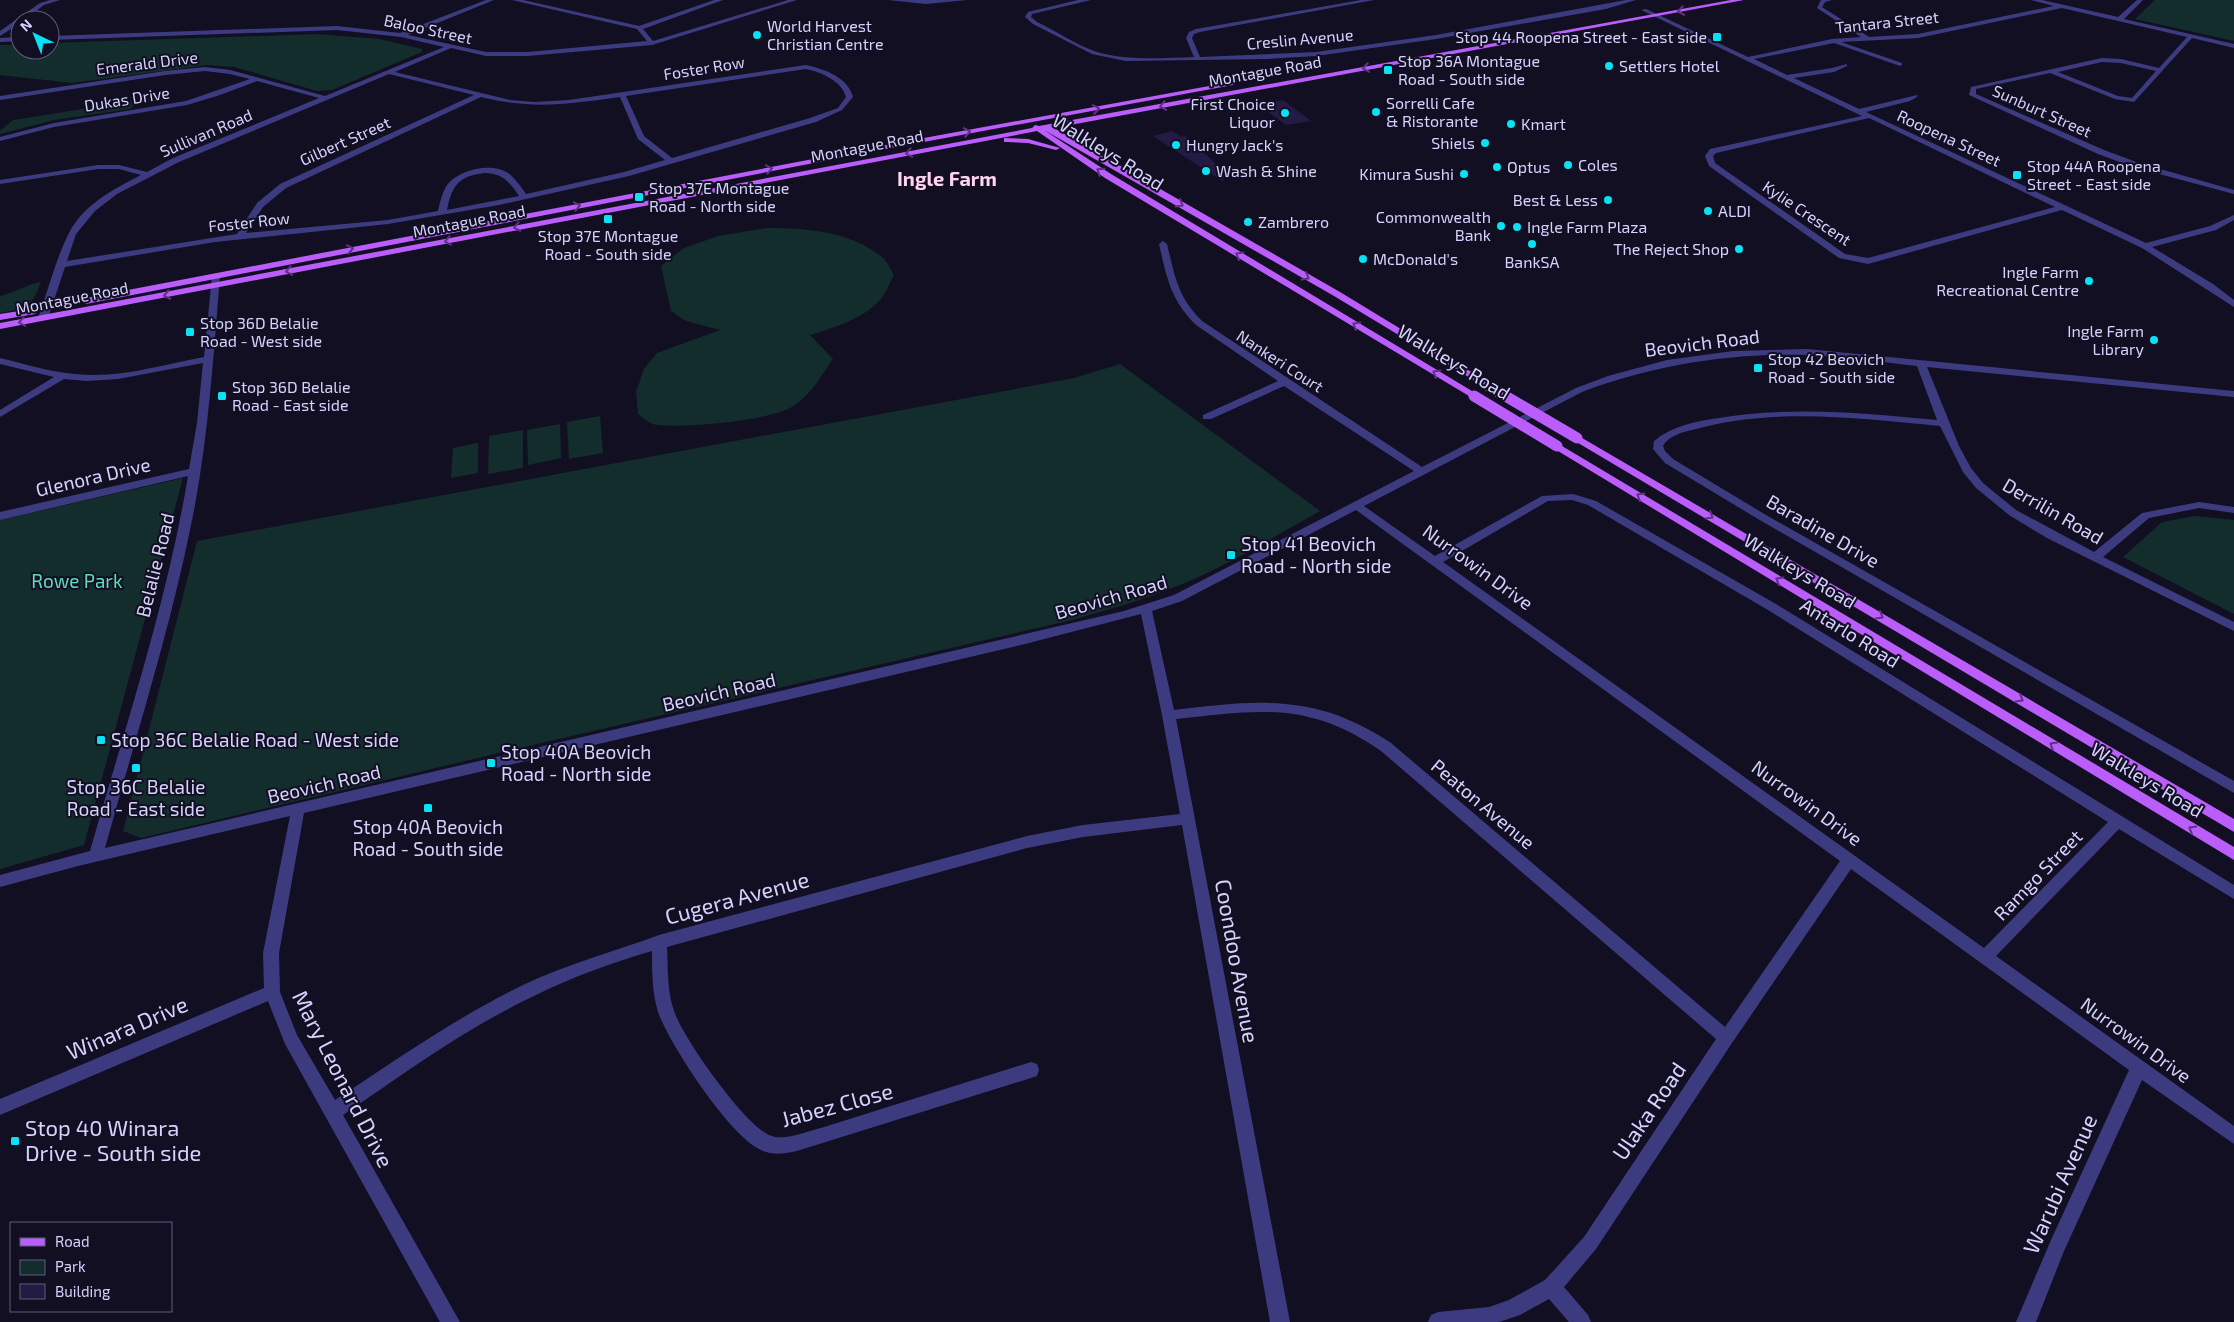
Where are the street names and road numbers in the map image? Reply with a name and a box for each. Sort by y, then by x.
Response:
street label: Tantara Street [1834,7,1940,36]
street label: Baloo Street [382,10,474,47]
street label: Creslin Avenue [1246,24,1354,53]
street label: Emerald Drive [95,47,199,78]
street label: Montague Road [1207,51,1323,90]
street label: Foster Row [662,52,746,83]
street label: Sunburt Street [1990,80,2095,141]
street label: Dukas Drive [83,82,171,115]
street label: Sullivan Road [157,105,255,161]
street label: Roopena Street [1894,105,2004,170]
street label: Walkleys Road [1048,108,1168,195]
street label: Gilbert Street [297,112,393,169]
street label: Montague Road [809,125,925,166]
street label: Kylie Crescent [1760,176,1855,249]
street label: Montague Road [411,200,527,241]
street label: Foster Row [207,208,291,235]
street label: Montague Road [14,277,130,318]
street label: Walkleys Road [1394,319,1515,404]
street label: Beovich Road [1643,324,1761,361]
street label: Nankeri Court [1233,325,1327,396]
street label: Glenora Drive [33,452,152,501]
street label: Derrilin Road [1999,473,2108,549]
street label: Baradine Drive [1763,489,1884,572]
street label: Belalie Road [130,510,179,619]
street label: Nurrowin Drive [1419,519,1538,614]
street label: Walkleys Road [1740,528,1861,613]
street label: Beovich Road [1052,570,1170,624]
street label: Antarlo Road [1796,593,1904,672]
street label: Beovich Road [660,667,778,716]
street label: Walkleys Road [2087,737,2208,822]
street label: Peaton Avenue [1427,754,1540,854]
street label: Nurrowin Drive [1748,755,1867,850]
street label: Beovich Road [265,759,383,808]
street label: Ramgo Street [1989,825,2087,925]
street label: Cugera Avenue [662,865,812,929]
street label: Coondoo Avenue [1211,877,1265,1045]
street label: Mary Leonard Drive [288,986,400,1171]
street label: Winara Drive [62,990,191,1064]
street label: Nurrowin Drive [2077,992,2196,1087]
street label: Ulaka Road [1606,1057,1690,1164]
street label: Jabez Close [778,1077,895,1131]
street label: Warubi Avenue [2017,1110,2101,1257]

